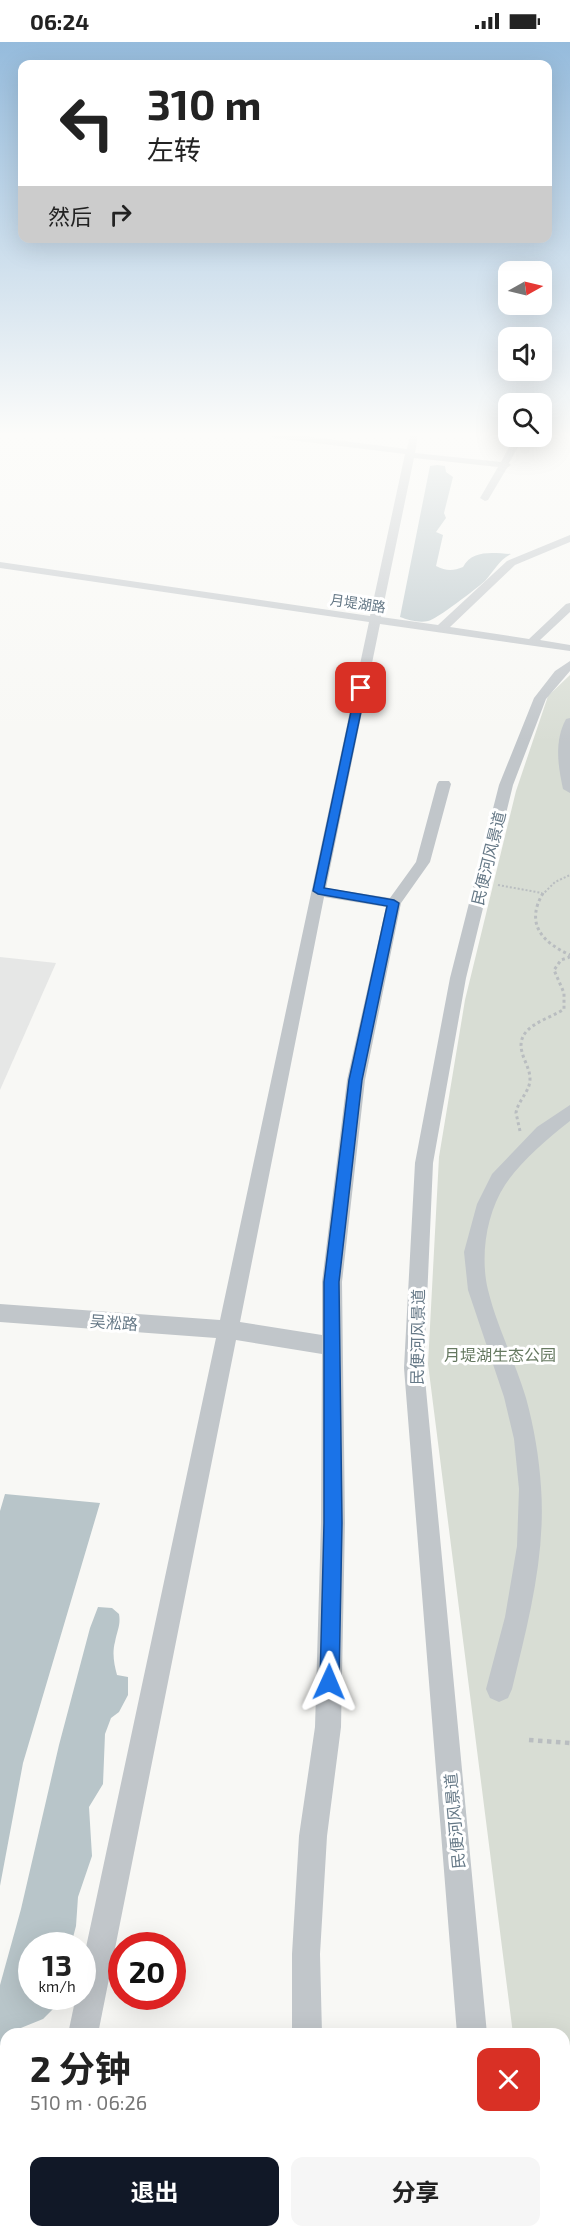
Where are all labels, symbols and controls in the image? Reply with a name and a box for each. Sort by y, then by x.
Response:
text: 06:24 [30,8,89,34]
text: 310 m [147,78,262,128]
icon: left [48,84,126,162]
text: 左转 [147,133,201,165]
icon: right [104,198,137,231]
text: 然后 [48,203,92,229]
north arrow [498,261,552,315]
map controls [498,261,552,447]
button: sound [498,327,552,381]
button: search [498,393,552,447]
street label: 月堤湖路 [329,591,387,615]
pin [335,662,386,713]
icon: arrive [344,671,377,704]
street label: 民便河风景道 [467,809,509,907]
street label: 民便河风景道 [407,1289,427,1385]
street label: 吴淞路 [89,1311,139,1333]
park label: 月堤湖生态公园 [444,1345,556,1364]
position arrow [297,1650,361,1714]
street label: 民便河风景道 [440,1772,468,1870]
speed limit sign: 20 [108,1932,186,2010]
text: 13 [42,1946,72,1982]
text: km/h [38,1977,76,1995]
text: 2 分钟 [30,2046,131,2089]
button: close [477,2048,540,2111]
text: 510 m · 06:26 [30,2090,147,2114]
button: 退出 [30,2157,279,2226]
button: 分享 [291,2157,540,2226]

